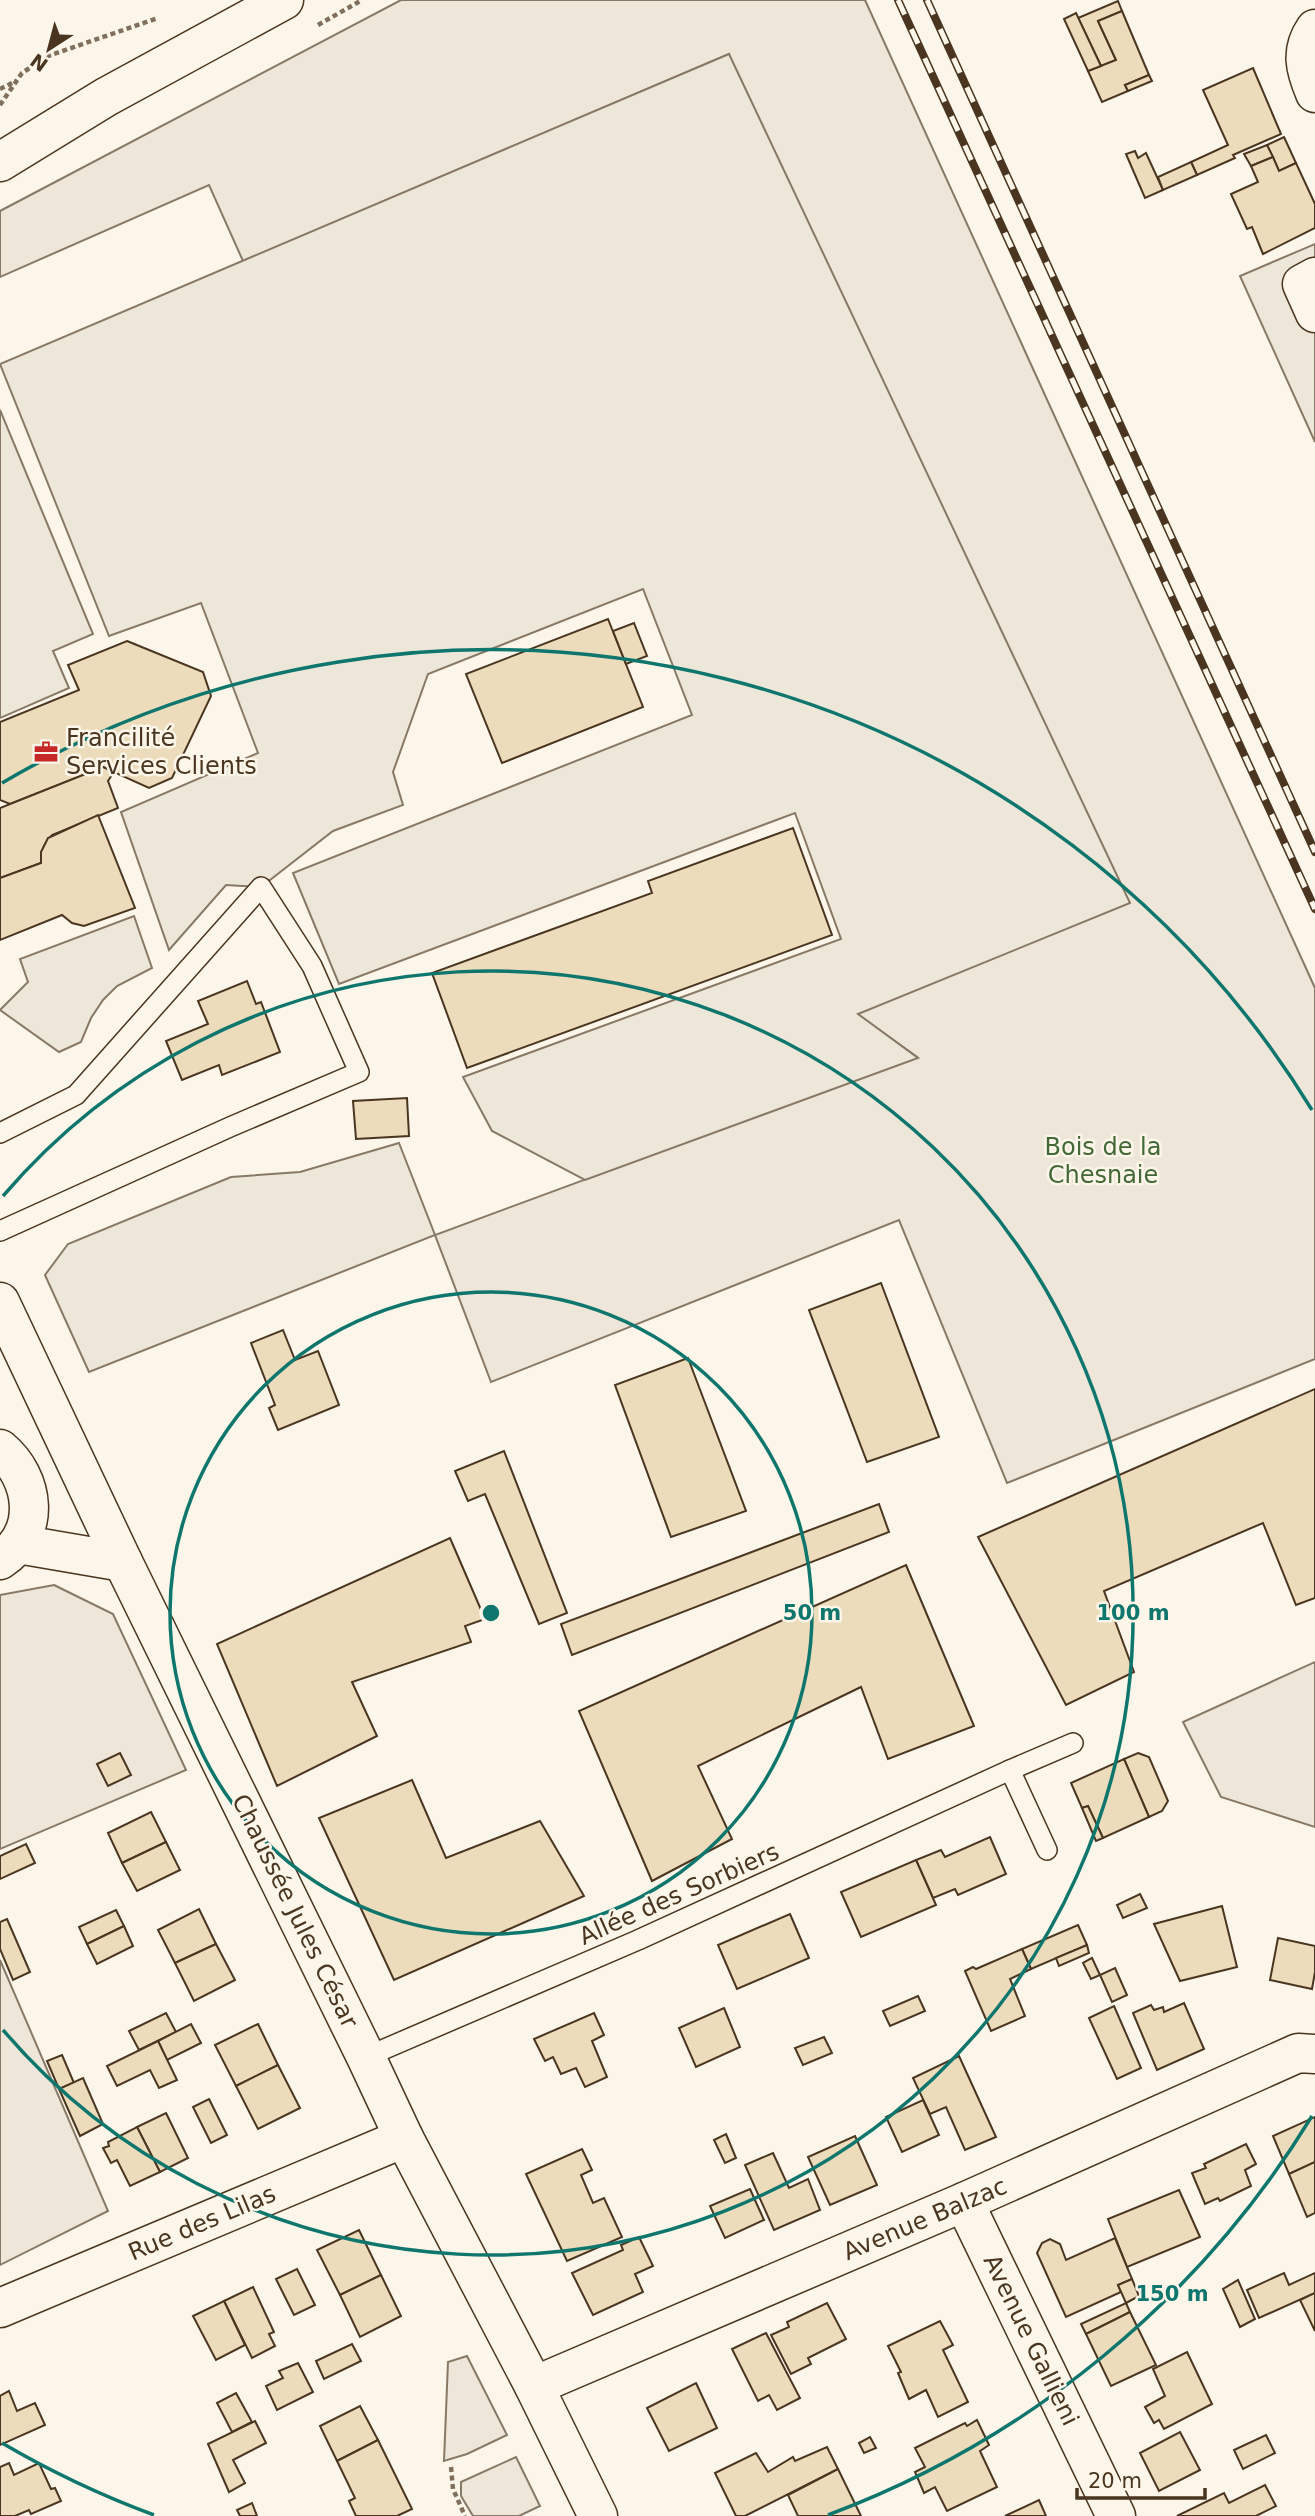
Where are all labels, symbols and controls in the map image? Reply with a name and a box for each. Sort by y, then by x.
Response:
north arrow [14,14,84,84]
text: N [26,49,52,76]
place label: Francilité Services Clients [66,724,257,780]
office icon: Francilité Services Clients [32,738,60,766]
park label: Bois de la Chesnaie [1045,1133,1161,1189]
centre of rings [479,1601,503,1625]
text: 50 m [783,1601,841,1625]
text: 100 m [1096,1601,1170,1625]
street label: Chaussée Jules César [226,1790,364,2033]
street label: Allée des Sorbiers [575,1837,783,1951]
street label: Avenue Balzac [839,2172,1011,2266]
street label: Rue des Lilas [124,2179,280,2267]
street label: Avenue Gallieni [977,2250,1085,2430]
text: 150 m [1135,2282,1209,2306]
scale bar [1077,2456,1205,2500]
text: 20 m [1088,2469,1142,2493]

